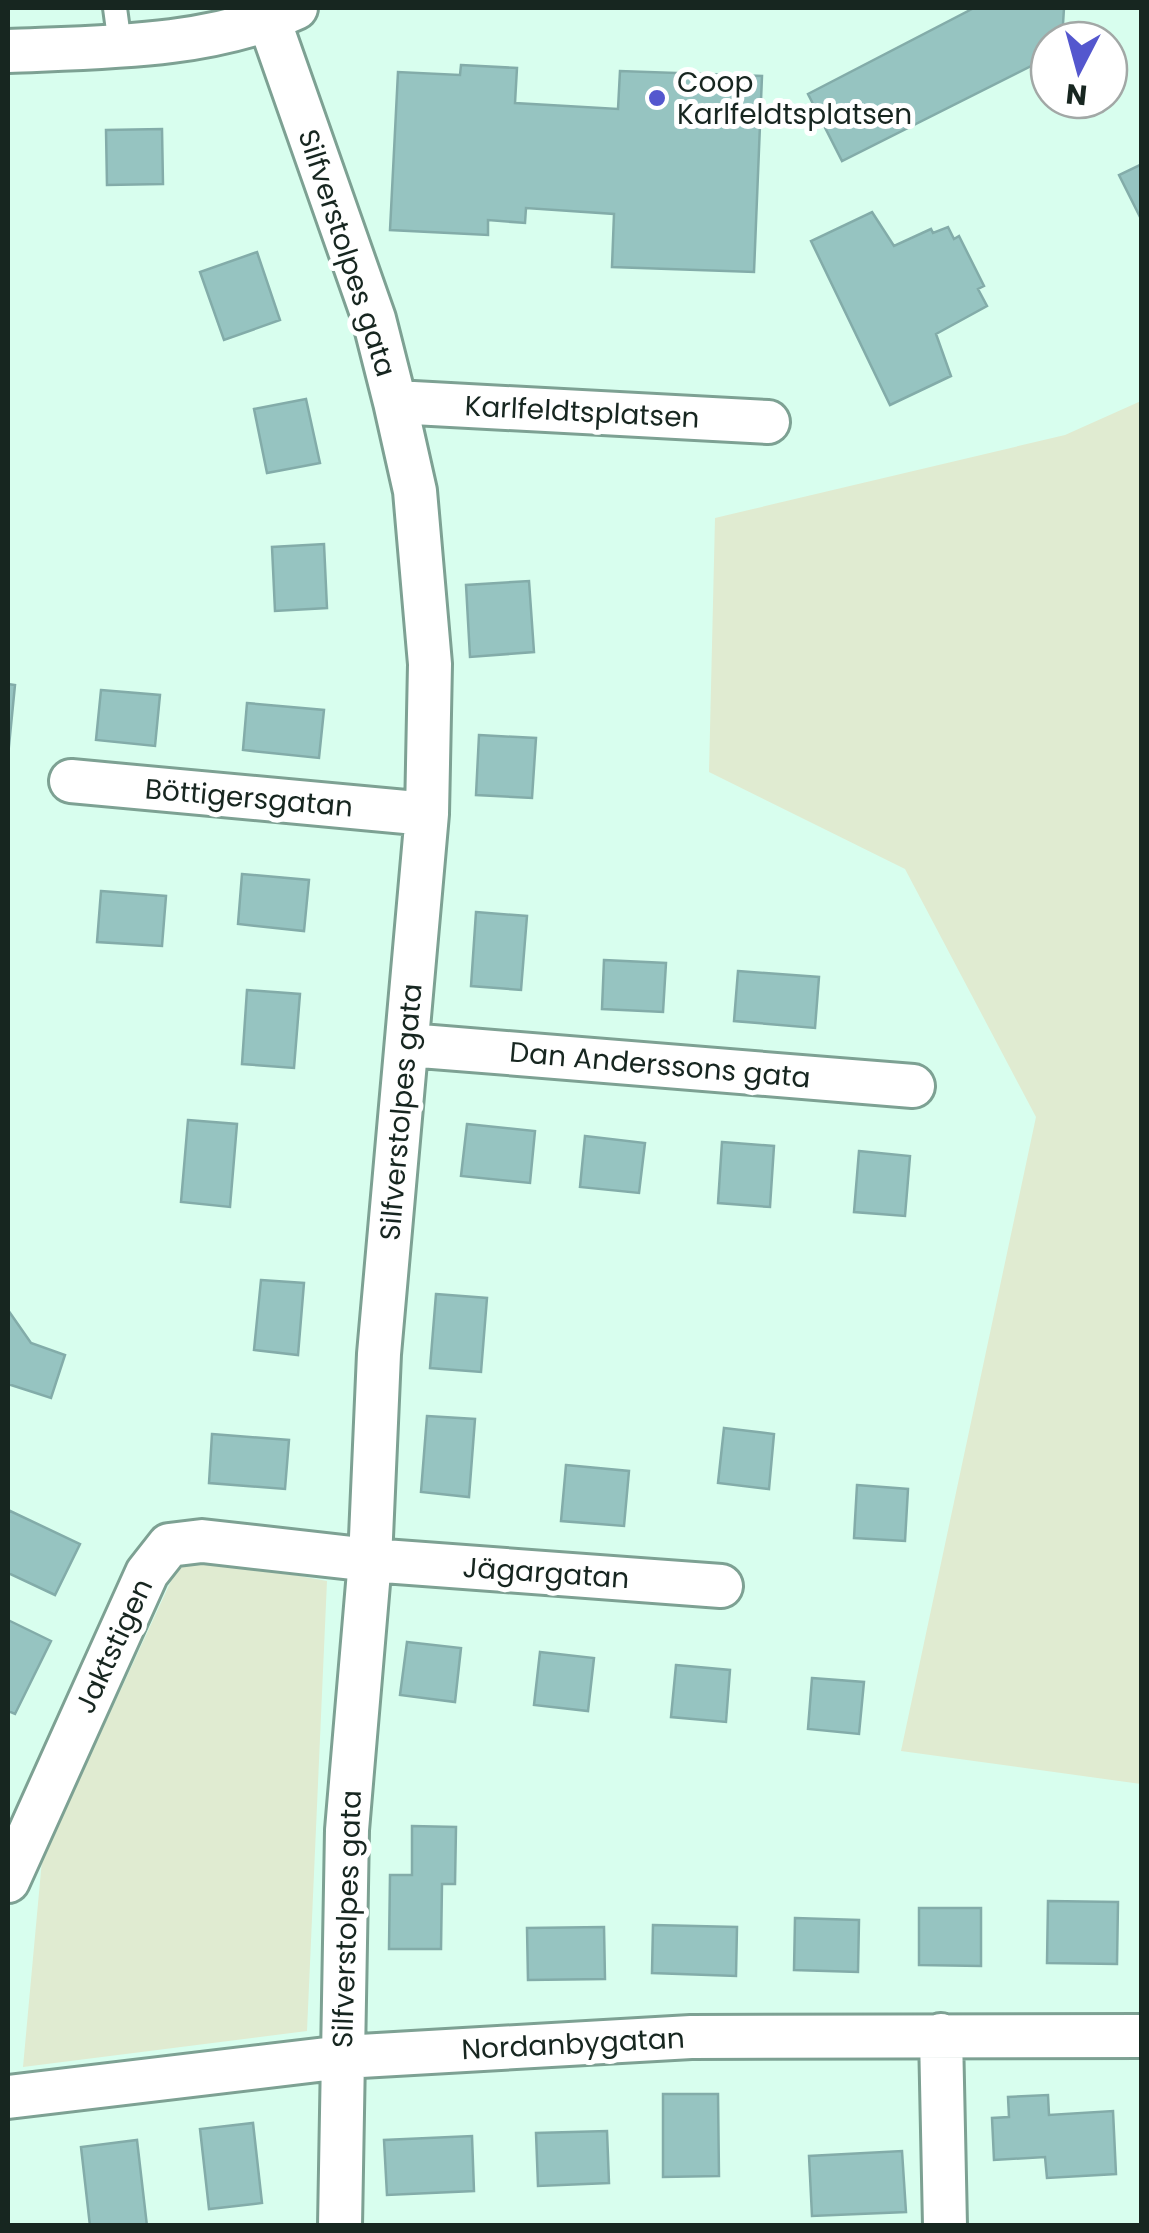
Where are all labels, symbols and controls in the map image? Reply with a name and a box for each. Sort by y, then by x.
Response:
north arrow [1029,20,1129,120]
place label: Coop Karlfeldtsplatsen [677,63,912,134]
text: N [1064,74,1089,115]
marker: Coop Karlfeldtsplatsen [646,87,668,109]
street label: Silfverstolpes gata [289,124,405,382]
street label: Karlfeldtsplatsen [464,386,700,438]
street label: Böttigersgatan [143,769,355,827]
street label: Silfverstolpes gata [370,982,432,1242]
street label: Dan Anderssons gata [508,1032,812,1098]
street label: Jägargatan [461,1548,631,1598]
street label: Jaktstigen [66,1572,162,1720]
street label: Silfverstolpes gata [323,1789,371,2049]
street label: Nordanbygatan [460,2019,686,2069]

